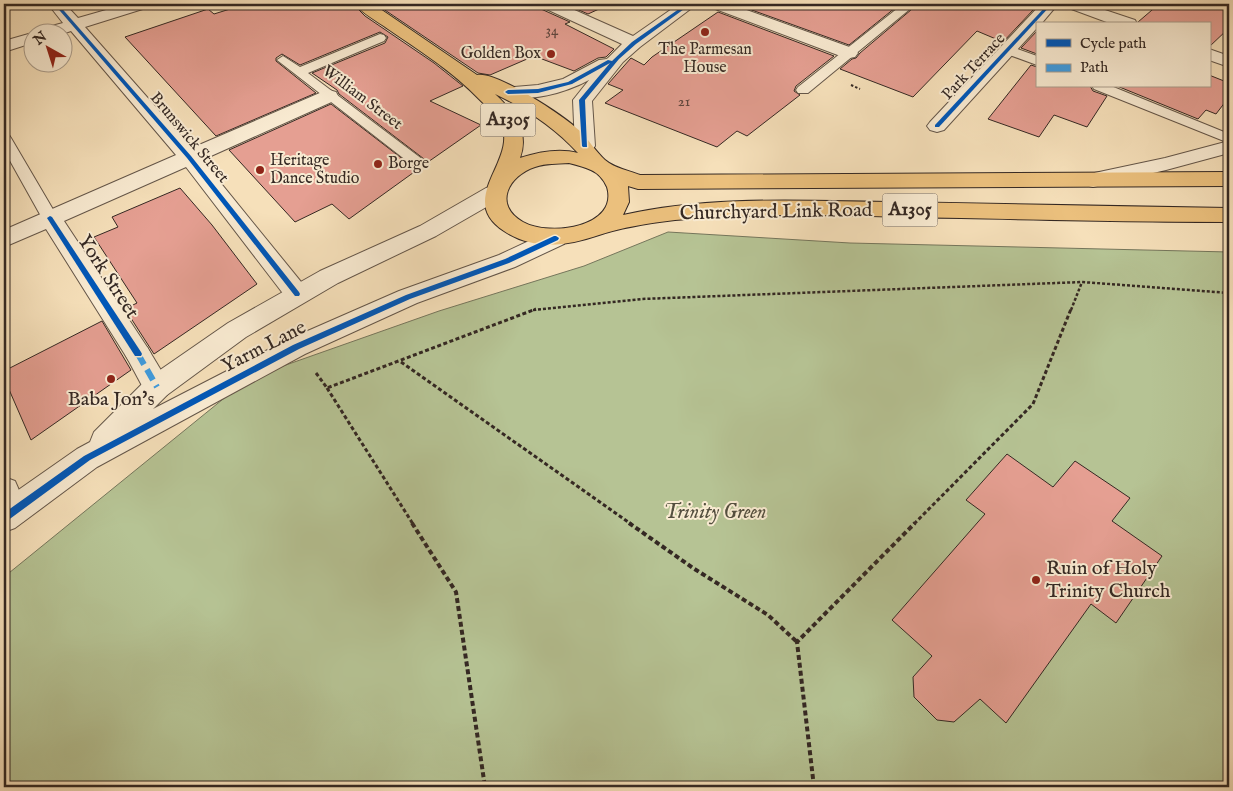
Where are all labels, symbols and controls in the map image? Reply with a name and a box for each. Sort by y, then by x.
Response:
house number: 34 [546,21,559,40]
north arrow [22,22,72,72]
legend [1036,22,1210,88]
marker: The Parmesan House [699,26,711,38]
text: N [29,28,51,50]
street label: Park Terrace [938,29,1010,105]
text: Cycle path [1080,34,1146,53]
place label: The Parmesan House [658,40,752,78]
place label: Golden Box [461,44,541,64]
marker: Golden Box [545,48,557,60]
text: Path [1080,58,1108,77]
street label: William Street [318,61,406,135]
street label: Brunswick Street [145,89,233,188]
house number: 21 [678,92,690,111]
road number: A1305 [480,104,536,136]
place label: Heritage Dance Studio [270,151,360,189]
place label: Borge [388,154,429,174]
marker: Borge [372,158,384,170]
marker: Heritage Dance Studio [254,164,266,176]
road number: A1305 [882,194,938,226]
street label: Churchyard Link Road [679,198,873,226]
street label: York Street [72,230,144,324]
street label: Yarm Lane [218,315,310,379]
marker: Baba Jon's [105,373,117,385]
place label: Baba Jon's [68,387,154,412]
park label: Trinity Green [664,500,766,525]
place label: Ruin of Holy Trinity Church [1046,556,1171,604]
marker: Ruin of Holy Trinity Church [1030,574,1042,586]

